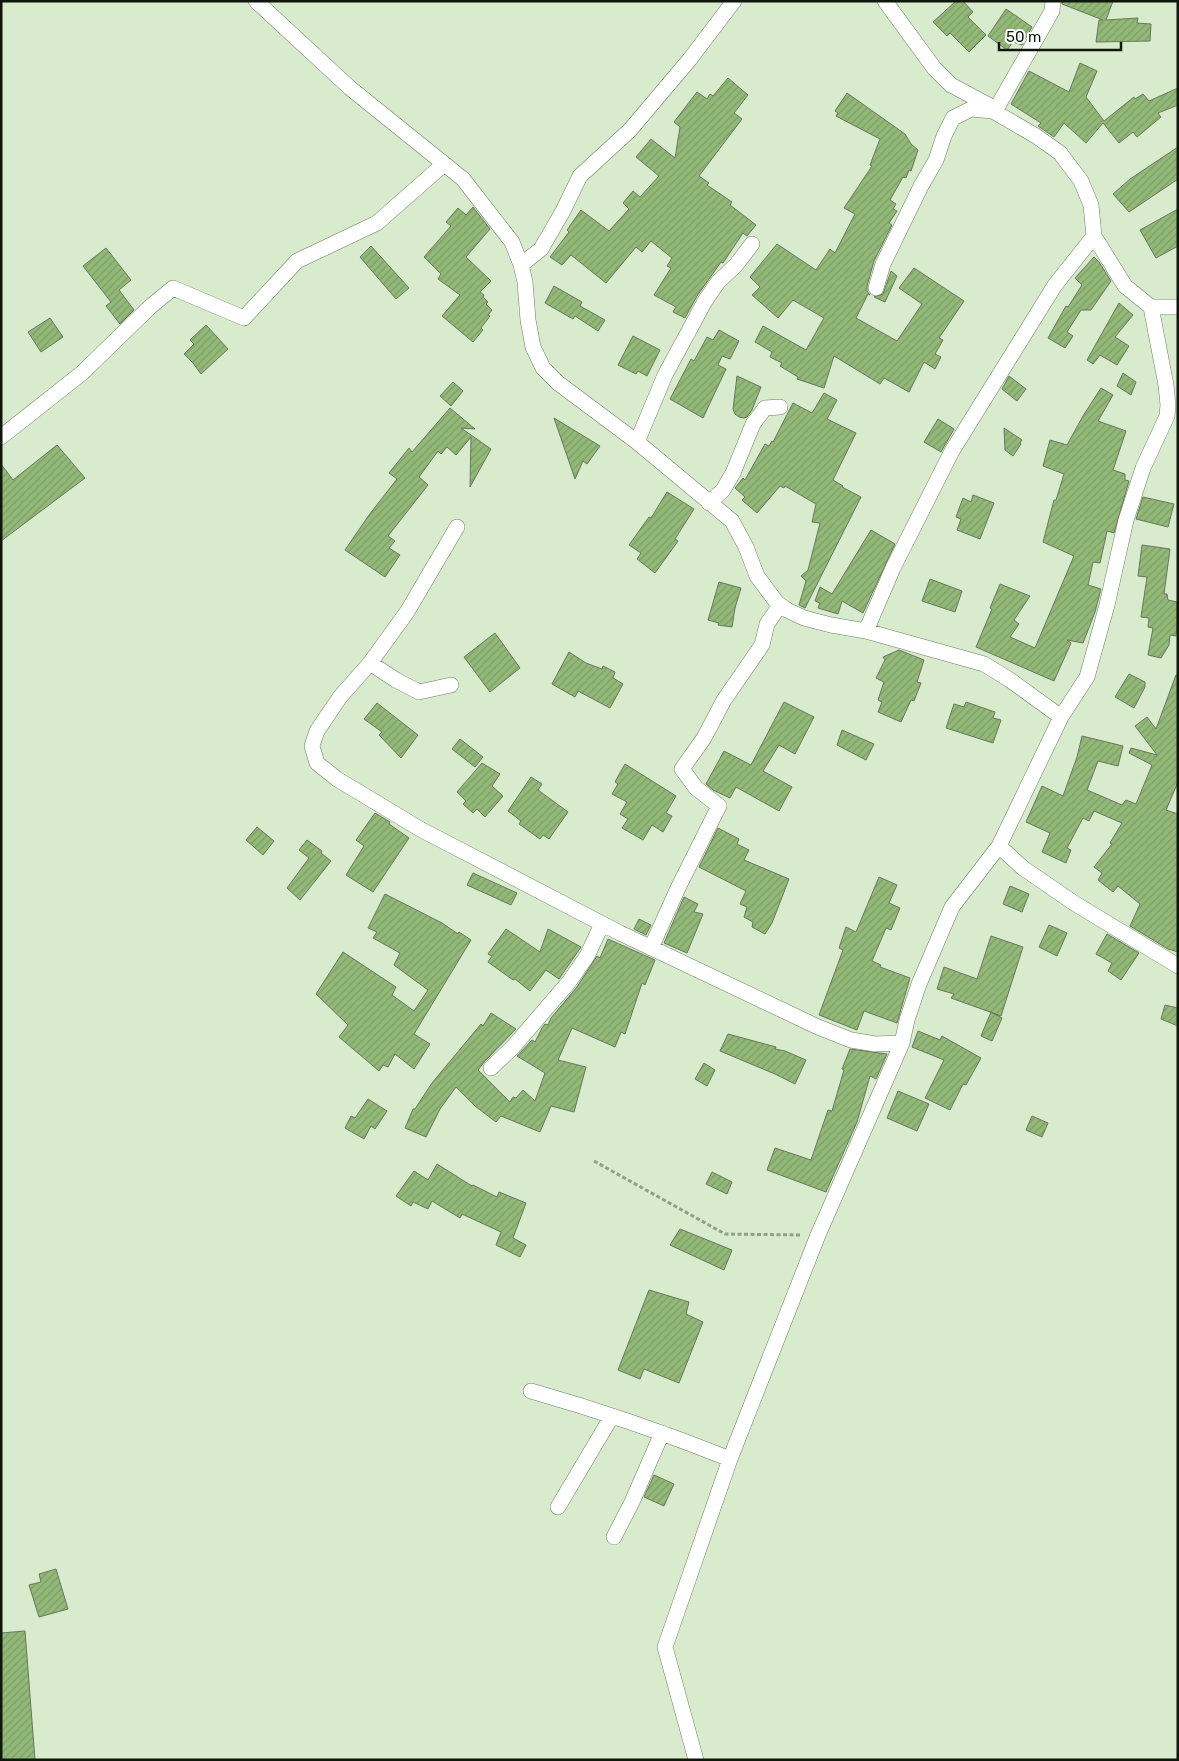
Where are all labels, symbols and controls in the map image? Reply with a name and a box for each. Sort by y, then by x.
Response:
scale bar [999,20,1122,52]
text: 50 m [1006,28,1041,46]

